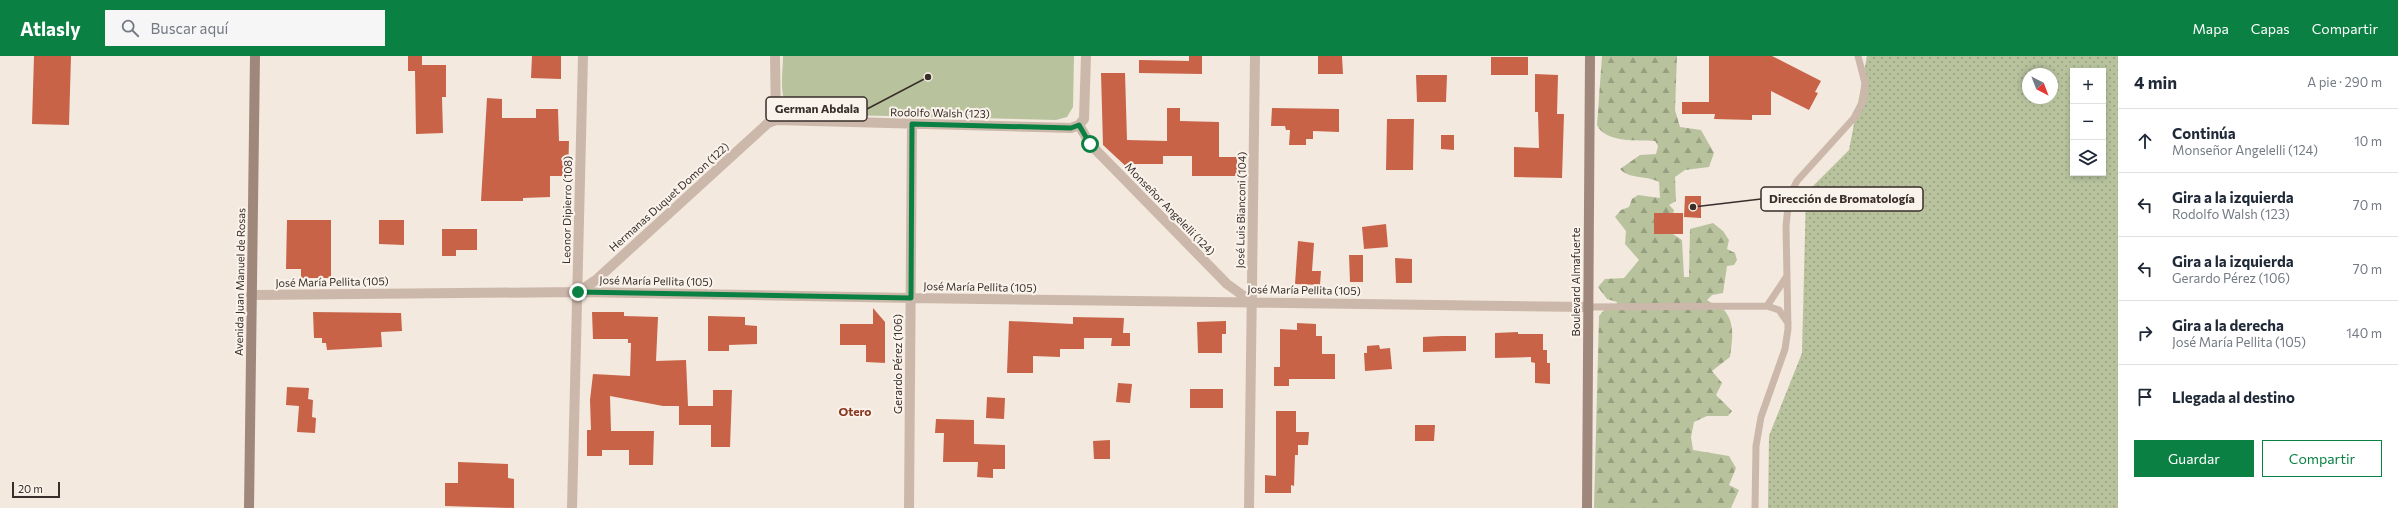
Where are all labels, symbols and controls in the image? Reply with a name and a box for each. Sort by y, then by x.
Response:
search box [105,10,385,46]
text: Atlasly [20,17,81,40]
icon: search [119,17,141,39]
text: Buscar aquí [151,19,228,37]
text: Mapa [2193,20,2229,37]
text: Capas [2251,20,2290,37]
text: Compartir [2312,20,2378,37]
north arrow [2022,68,2058,104]
map controls [2070,68,2106,176]
button: + [2070,68,2106,104]
text: 4 min [2134,72,2177,93]
text: A pie · 290 m [2307,74,2382,90]
callout: German Abdala [766,97,867,121]
text: German Abdala [775,101,859,115]
button: − [2070,104,2106,140]
street label: Rodolfo Walsh (123) [890,105,990,120]
text: Continúa [2172,124,2236,142]
icon: ahead [2134,130,2156,152]
text: 10 m [2354,133,2382,149]
route start [1081,135,1099,153]
street label: Hermanas Duquet Domon (122) [606,139,731,254]
button: layers [2070,140,2106,176]
text: Monseñor Angelelli (124) [2172,142,2318,158]
street label: José Luis Bianconi (104) [1233,152,1249,268]
street label: Leonor Dipierro (108) [559,156,574,264]
street label: Monseñor Angelelli (124) [1123,160,1218,258]
callout: Dirección de Bromatología [1761,187,1923,211]
text: Gira a la izquierda [2172,188,2294,206]
text: Dirección de Bromatología [1769,191,1915,205]
icon: left [2134,194,2156,216]
text: 70 m [2353,197,2382,213]
text: Rodolfo Walsh (123) [2172,206,2290,222]
street label: Avenida Juan Manuel de Rosas [232,208,248,356]
street label: Boulevard Almafuerte [1569,227,1582,336]
text: Gira a la izquierda [2172,252,2294,270]
icon: left [2134,258,2156,280]
text: 70 m [2353,261,2382,277]
text: Gerardo Pérez (106) [2172,270,2290,286]
street label: José María Pellita (105) [599,273,713,289]
street label: José María Pellita (105) [275,274,389,290]
street label: José María Pellita (105) [923,279,1037,295]
street label: José María Pellita (105) [1247,282,1361,298]
route end [569,283,587,301]
street label: Gerardo Pérez (106) [891,314,904,414]
text: Gira a la derecha [2172,316,2284,334]
icon: right [2134,322,2156,344]
text: 140 m [2346,325,2382,341]
text: José María Pellita (105) [2172,334,2306,350]
icon: arrive [2134,386,2156,408]
text: Llegada al destino [2172,388,2295,406]
district label: Otero [838,404,872,418]
button: Guardar [2134,440,2254,477]
button: Compartir [2262,440,2382,477]
scale bar [12,480,60,499]
text: 20 m [18,482,43,495]

